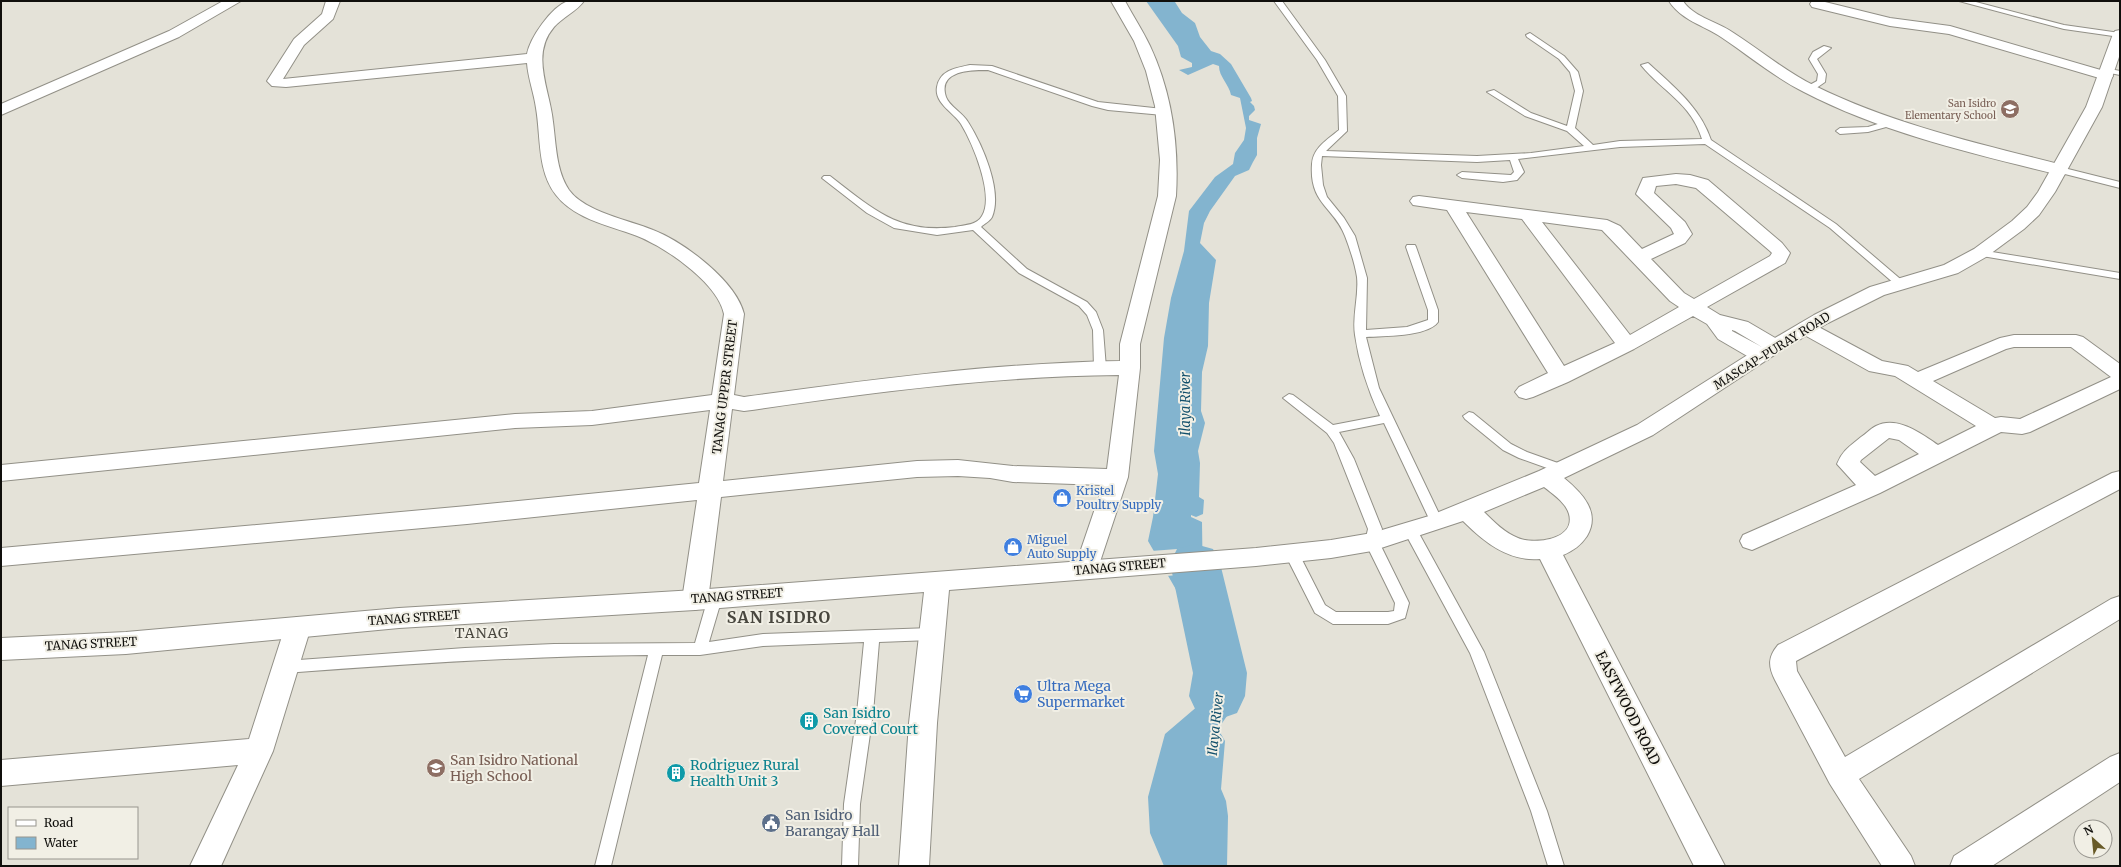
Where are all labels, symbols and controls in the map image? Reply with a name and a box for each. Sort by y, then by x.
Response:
place label: San Isidro Elementary School [1905,97,1996,122]
school or university icon: San Isidro Elementary School [1999,98,2021,120]
street label: MASCAP-PURAY ROAD [1711,309,1833,393]
street label: TANAG UPPER STREET [709,318,740,455]
water label: Ilaya River [1177,372,1194,436]
place label: Kristel Poultry Supply [1076,483,1161,512]
shop icon: Kristel Poultry Supply [1051,487,1073,509]
place label: Miguel Auto Supply [1026,532,1096,561]
shop icon: Miguel Auto Supply [1002,536,1024,558]
street label: TANAG STREET [1073,555,1167,578]
street label: TANAG STREET [690,585,784,606]
street label: TANAG STREET [367,607,461,628]
district label: SAN ISIDRO [727,607,831,627]
district label: TANAG [455,624,509,642]
street label: TANAG STREET [44,634,138,653]
street label: EASTWOOD ROAD [1591,648,1665,768]
place label: Ultra Mega Supermarket [1037,677,1126,711]
supermarket icon: Ultra Mega Supermarket [1012,683,1034,705]
water label: Ilaya River [1204,691,1227,756]
place label: San Isidro Covered Court [823,704,919,738]
building icon: San Isidro Covered Court [798,710,820,732]
place label: San Isidro National High School [450,751,579,785]
place label: Rodriguez Rural Health Unit 3 [690,756,800,790]
school or university icon: San Isidro National High School [425,757,447,779]
building icon: Rodriguez Rural Health Unit 3 [665,762,687,784]
place label: San Isidro Barangay Hall [785,806,880,840]
legend [8,807,138,859]
public building icon: San Isidro Barangay Hall [760,812,782,834]
text: Road [44,815,73,830]
north arrow [2073,819,2113,859]
text: N [2081,822,2096,838]
text: Water [43,835,79,850]

